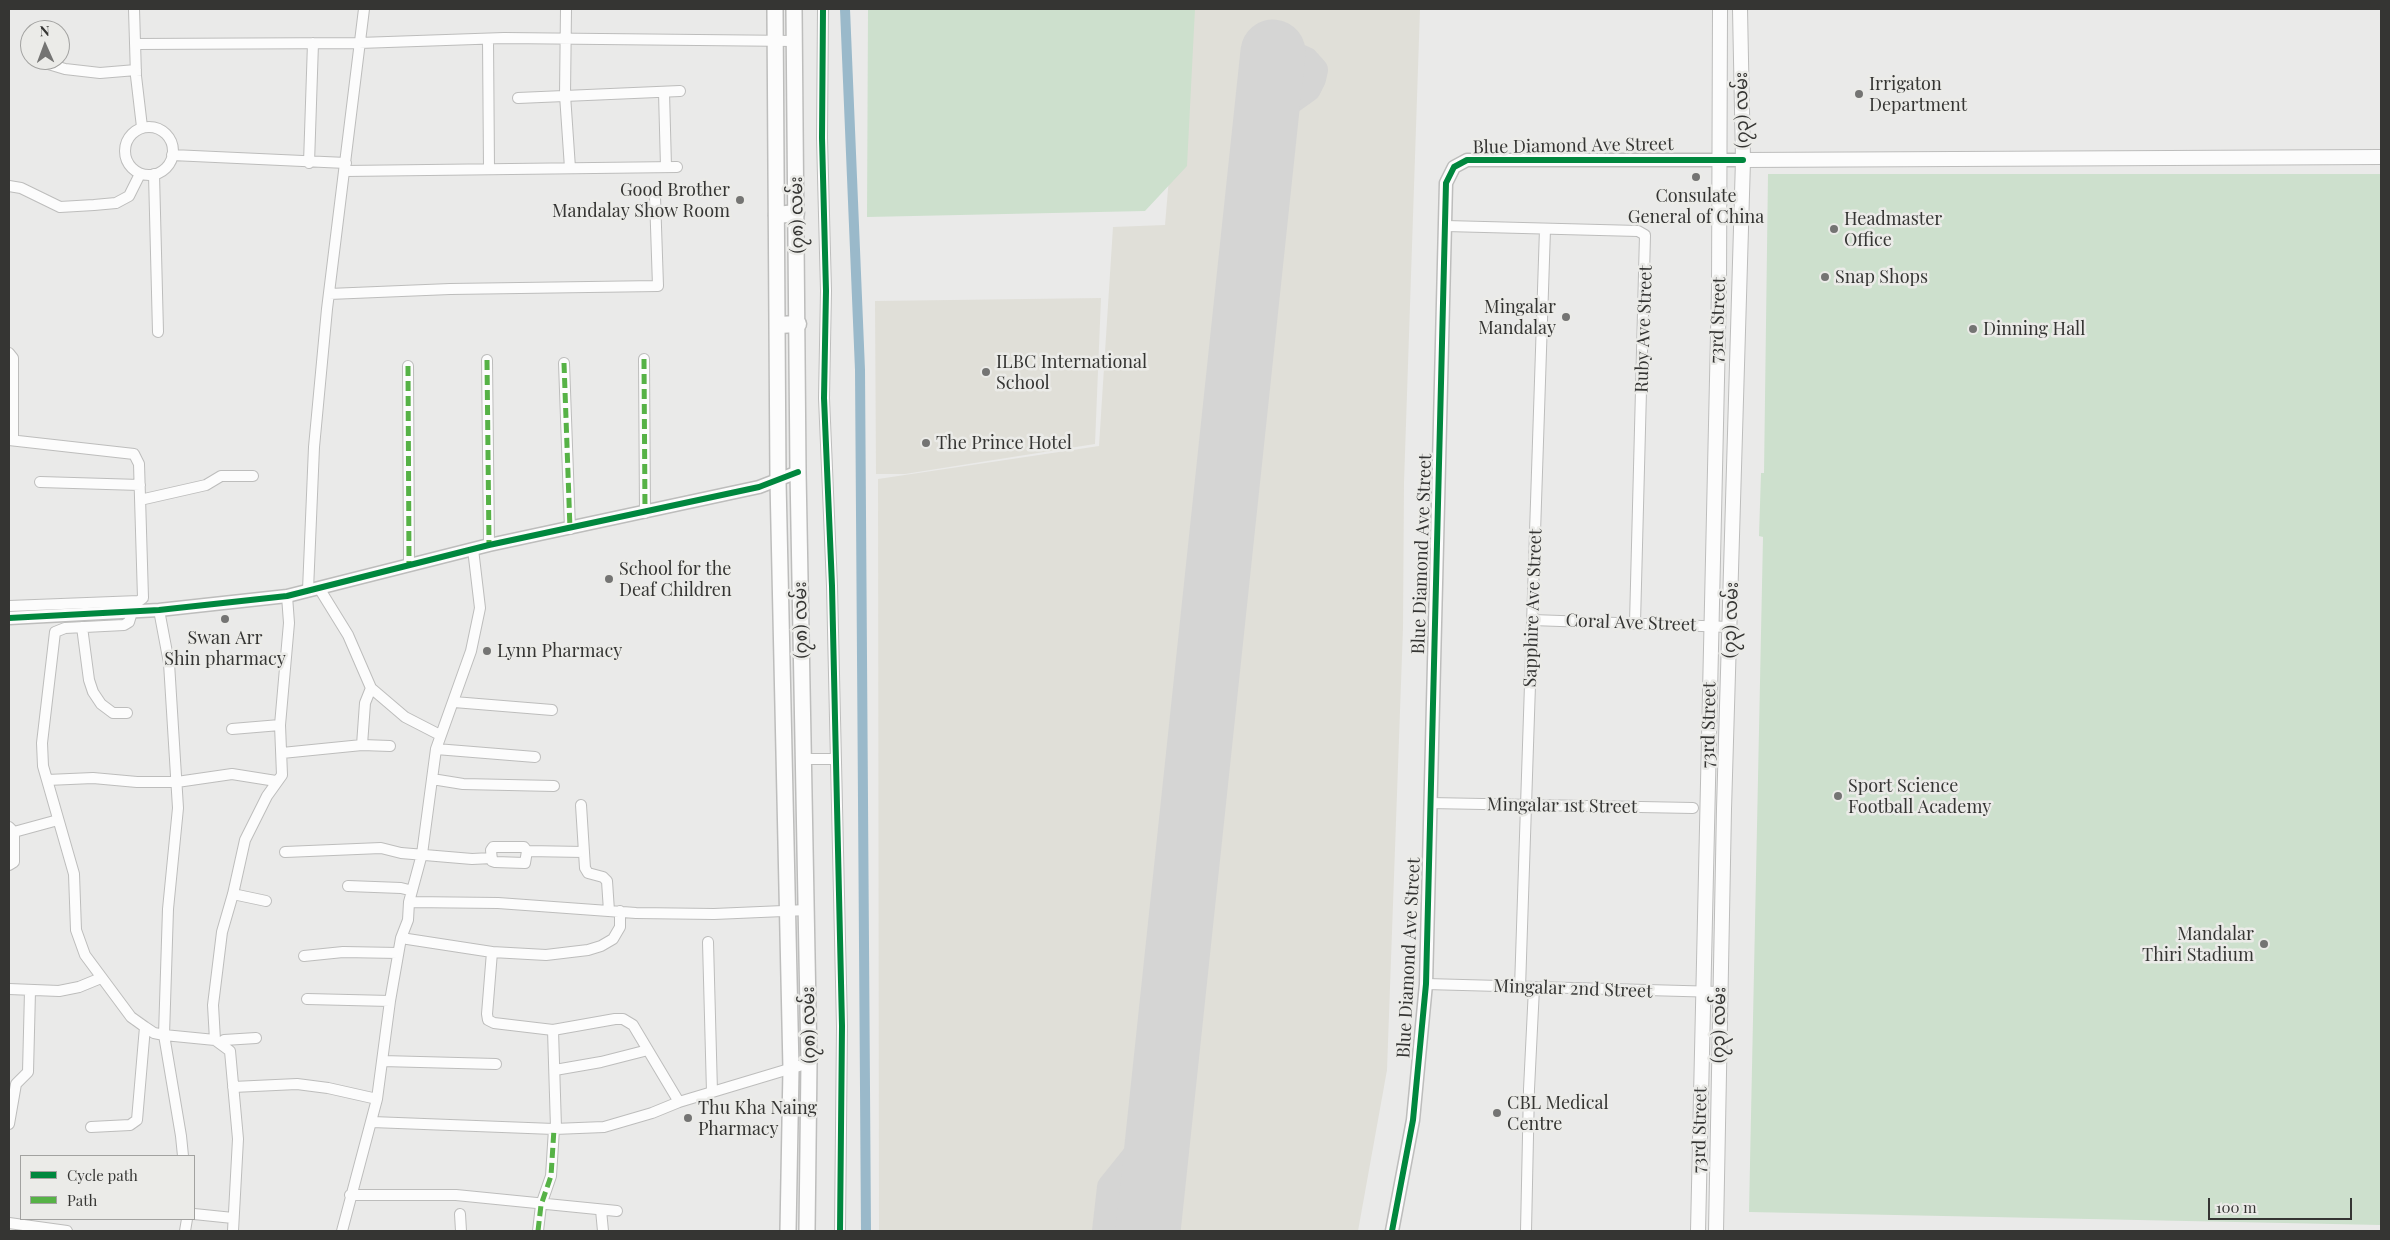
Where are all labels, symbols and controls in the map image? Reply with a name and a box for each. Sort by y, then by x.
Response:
north arrow [20,20,70,70]
text: N [39,21,50,40]
street label: (၇၃) လမ်း [1731,72,1753,148]
place label: Irrigaton Department [1869,73,1967,116]
marker: Irrigaton Department [1853,88,1865,100]
street label: Blue Diamond Ave Street [1472,133,1674,159]
marker: Consulate General of China [1690,171,1702,183]
street label: (၇၈) လမ်း [786,176,808,254]
place label: Good Brother Mandalay Show Room [552,179,730,222]
place label: Consulate General of China [1628,185,1764,228]
marker: Good Brother Mandalay Show Room [734,194,746,206]
place label: Headmaster Office [1844,208,1942,250]
marker: Headmaster Office [1828,223,1840,235]
street label: Ruby Ave Street [1631,265,1657,393]
place label: Snap Shops [1835,266,1928,288]
marker: Snap Shops [1819,271,1831,283]
street label: 73rd Street [1706,276,1730,364]
place label: Mingalar Mandalay [1478,296,1556,338]
marker: Mingalar Mandalay [1560,311,1572,323]
place label: Dinning Hall [1983,318,2085,340]
marker: Dinning Hall [1967,323,1979,335]
place label: ILBC International School [996,351,1147,394]
marker: ILBC International School [980,366,992,378]
place label: The Prince Hotel [936,432,1072,454]
marker: The Prince Hotel [920,437,932,449]
street label: Blue Diamond Ave Street [1408,453,1436,655]
street label: Sapphire Ave Street [1519,528,1547,688]
place label: School for the Deaf Children [619,558,732,600]
marker: School for the Deaf Children [603,573,615,585]
street label: (၇၈) လမ်း [790,581,812,659]
street label: (၇၃) လမ်း [1719,581,1743,659]
street label: Coral Ave Street [1565,610,1697,636]
marker: Swan Arr Shin pharmacy [219,613,231,625]
place label: Swan Arr Shin pharmacy [164,627,286,670]
place label: Lynn Pharmacy [497,640,622,662]
marker: Lynn Pharmacy [481,645,493,657]
street label: 73rd Street [1697,682,1721,768]
place label: Sport Science Football Academy [1848,775,1991,818]
marker: Sport Science Football Academy [1832,790,1844,802]
street label: Mingalar 1st Street [1487,794,1637,818]
street label: Blue Diamond Ave Street [1393,857,1425,1059]
place label: Mandalar Thiri Stadium [2142,923,2254,966]
marker: Mandalar Thiri Stadium [2258,938,2270,950]
street label: Mingalar 2nd Street [1493,975,1653,1003]
street label: (၇၈) လမ်း [798,986,820,1064]
street label: (၇၃) လမ်း [1708,987,1730,1063]
street label: 73rd Street [1688,1087,1712,1173]
place label: CBL Medical Centre [1507,1092,1609,1134]
place label: Thu Kha Naing Pharmacy [698,1097,817,1140]
marker: CBL Medical Centre [1491,1107,1503,1119]
marker: Thu Kha Naing Pharmacy [682,1112,694,1124]
legend [20,1155,195,1220]
text: Cycle path [67,1165,138,1185]
scale bar [2210,1188,2354,1220]
text: Path [67,1190,97,1210]
text: 100 m [2216,1197,2257,1217]

